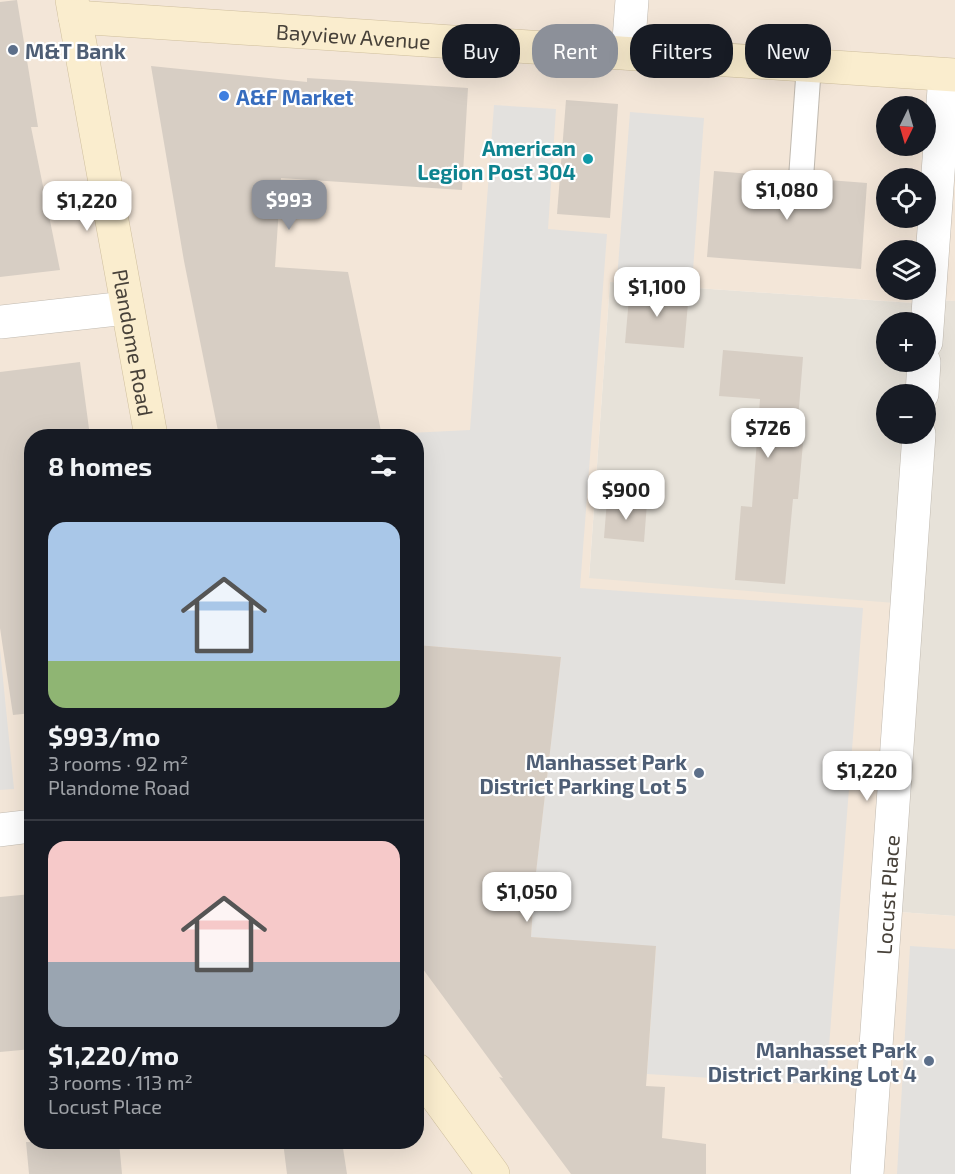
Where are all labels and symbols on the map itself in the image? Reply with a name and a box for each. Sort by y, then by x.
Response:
street label: Bayview Avenue [275,18,431,53]
place label: M&T Bank [25,38,126,63]
marker: M&T Bank [6,43,20,57]
place label: A&F Market [236,84,354,109]
marker: A&F Market [217,89,231,103]
north arrow [876,96,936,156]
place label: American Legion Post 304 [417,135,576,184]
marker: American Legion Post 304 [581,152,595,166]
pin: $1,080 [738,170,836,221]
pin: $993 [253,180,325,231]
pin: $1,220 [38,181,136,232]
street label: Plandome Road [108,267,160,418]
pin: $1,100 [608,267,706,318]
pin: $726 [732,408,804,459]
pin: $900 [590,470,662,521]
place label: Manhasset Park District Parking Lot 5 [479,749,687,798]
pin: $1,220 [818,751,916,802]
marker: Manhasset Park District Parking Lot 5 [692,766,706,780]
street label: Locust Place [870,834,903,955]
pin: $1,050 [478,872,576,923]
place label: Manhasset Park District Parking Lot 4 [708,1037,917,1086]
marker: Manhasset Park District Parking Lot 4 [922,1054,936,1068]

